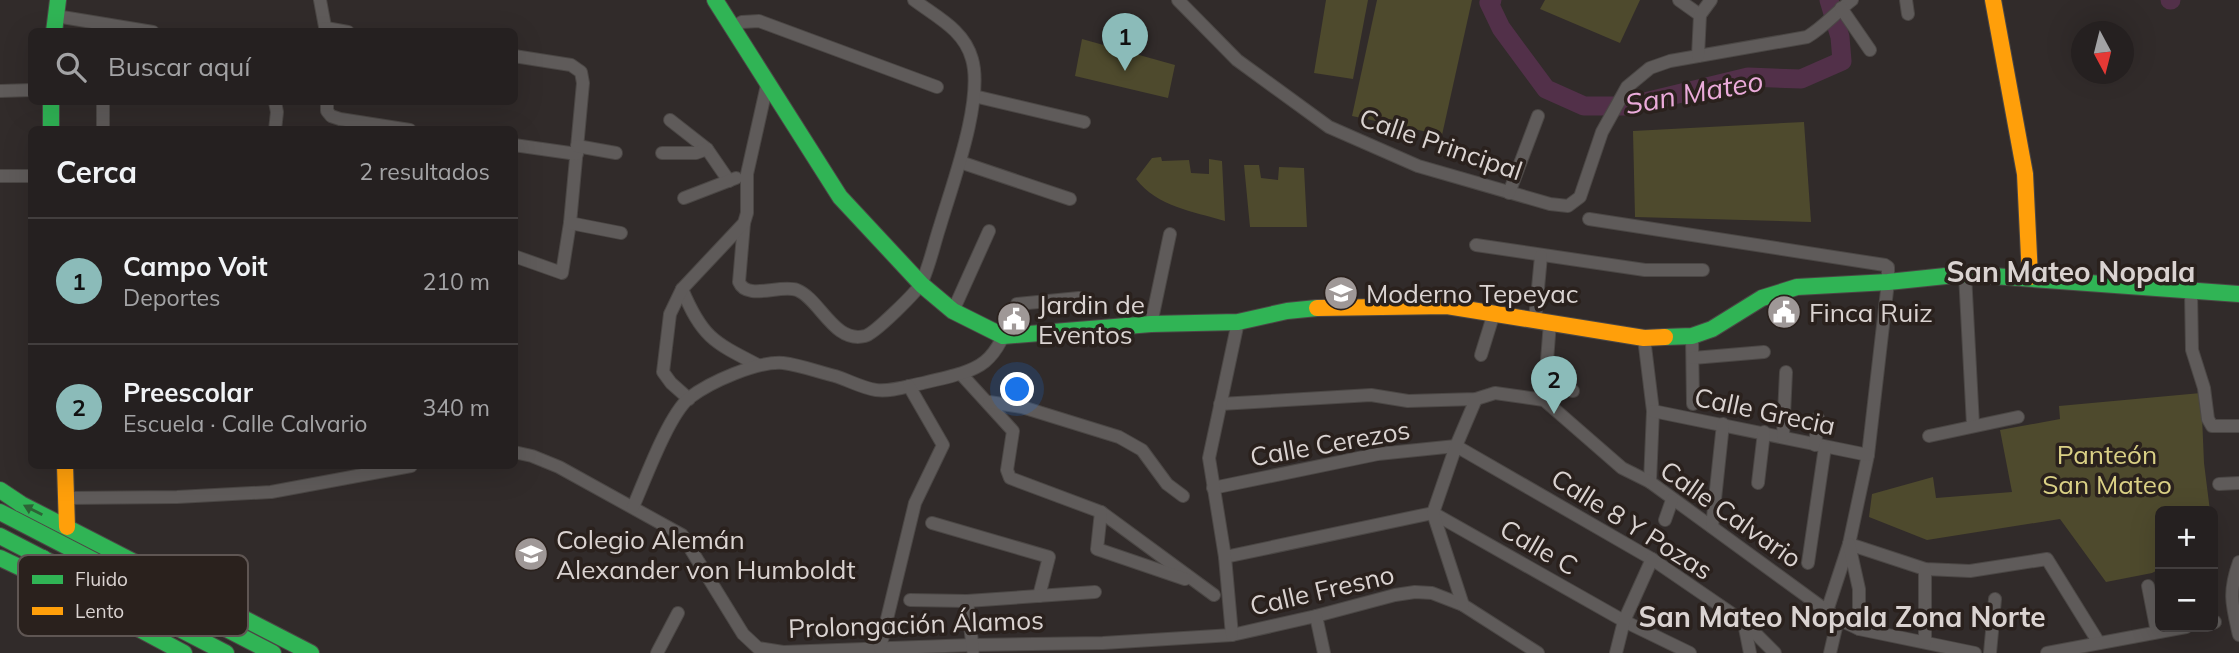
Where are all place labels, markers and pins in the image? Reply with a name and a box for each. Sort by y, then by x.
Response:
pin: 1 [1102,13,1148,71]
school or university icon: Moderno Tepeyac [1322,274,1360,312]
place label: Moderno Tepeyac [1366,277,1579,310]
place label: Jardin de Eventos [1038,288,1145,351]
public building icon: Finca Ruiz [1765,293,1803,331]
place label: Finca Ruiz [1809,296,1933,329]
public building icon: Jardin de Eventos [995,300,1033,338]
pin: 2 [1531,356,1577,414]
place label: Colegio Alemán Alexander von Humboldt [556,523,856,586]
school or university icon: Colegio Alemán Alexander von Humboldt [512,535,550,573]

